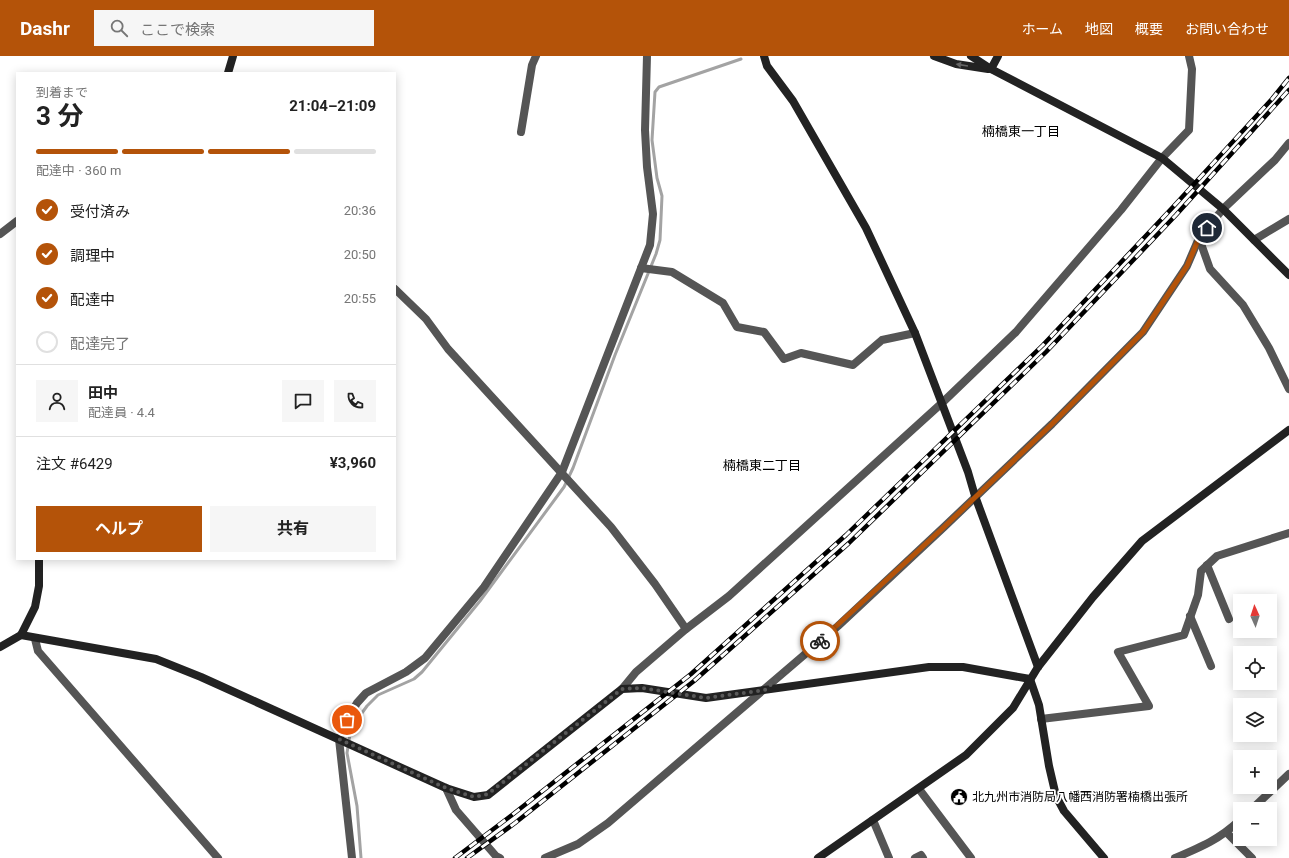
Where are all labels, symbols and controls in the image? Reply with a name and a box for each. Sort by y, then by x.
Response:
search box [94,10,374,46]
text: Dashr [20,17,70,40]
icon: search [108,17,130,39]
text: ここで検索 [140,21,215,39]
text: ホーム [1021,21,1063,37]
text: 地図 [1085,21,1113,37]
text: 概要 [1135,21,1163,37]
text: お問い合わせ [1185,21,1269,37]
one-way arrow [956,61,968,67]
text: 到着まで [36,85,88,100]
text: 21:04–21:09 [289,97,376,115]
text: 3 分 [36,101,83,131]
district label: 楠橋東一丁目 [982,124,1060,139]
text: 配達中 · 360 m [36,163,121,178]
icon: check [36,199,58,221]
text: 受付済み [70,203,130,221]
text: 20:36 [344,203,376,218]
pin [1190,211,1224,245]
icon: home [1196,217,1218,239]
icon: check [36,243,58,265]
text: 調理中 [70,247,115,265]
text: 20:50 [344,247,376,262]
icon: check [36,287,58,309]
text: 配達中 [70,291,115,309]
text: 20:55 [344,291,376,306]
text: 配達完了 [70,335,130,353]
button: person [36,380,78,422]
button: chat [282,380,324,422]
button: phone [334,380,376,422]
text: 田中 [88,384,118,402]
text: 配達員 · 4.4 [88,405,155,420]
text: ¥3,960 [330,454,376,472]
text: 注文 #6429 [36,455,113,473]
district label: 楠橋東二丁目 [723,458,801,473]
button: ヘルプ [36,506,202,552]
button: 共有 [210,506,376,552]
north arrow [1233,594,1277,638]
map controls [1233,594,1277,846]
courier [800,621,840,661]
icon: bike [809,630,831,652]
button: locate [1233,646,1277,690]
button: layers [1233,698,1277,742]
pin [330,703,364,737]
icon: bag [336,709,358,731]
button: + [1233,750,1277,794]
public building icon: 北九州市消防局八幡西消防署楠橋出張所 [949,787,969,807]
place label: 北九州市消防局八幡西消防署楠橋出張所 [972,790,1188,804]
button: − [1233,802,1277,846]

